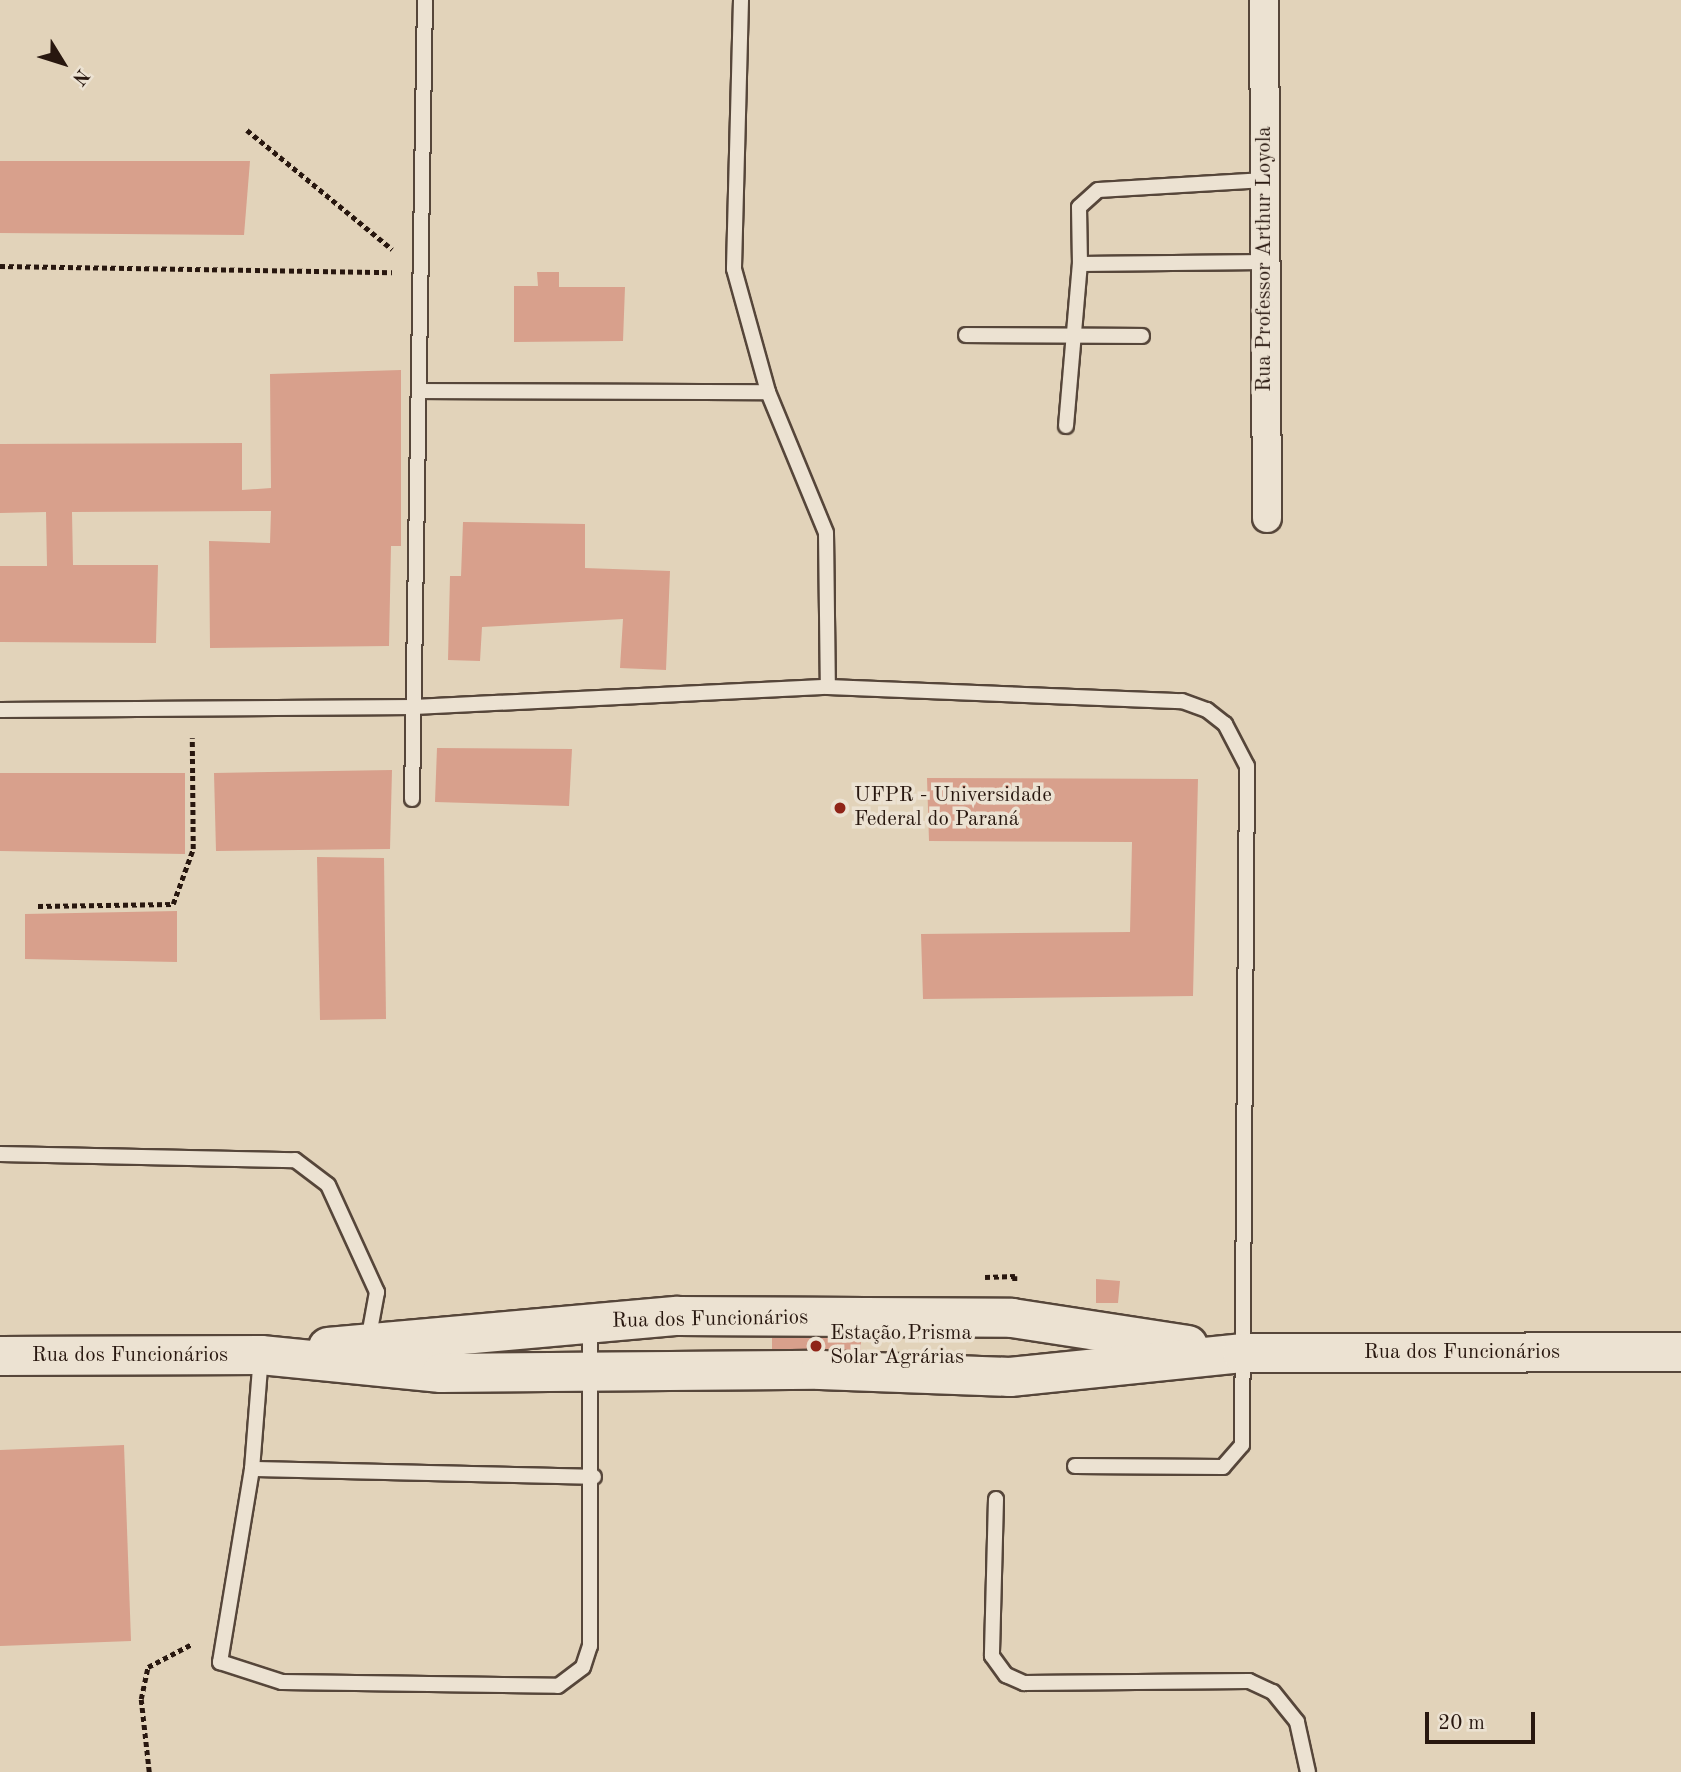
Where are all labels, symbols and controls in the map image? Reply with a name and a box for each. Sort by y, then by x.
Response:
north arrow [28,28,98,98]
text: N [68,65,92,88]
street label: Rua Professor Arthur Loyola [1252,126,1278,392]
place label: UFPR - Universidade Federal do Paraná [854,783,1052,833]
marker: UFPR - Universidade Federal do Paraná [832,800,848,816]
street label: Rua dos Funcionários [612,1306,808,1334]
place label: Estação Prisma Solar Agrárias [830,1321,972,1371]
marker: Estação Prisma Solar Agrárias [808,1338,824,1354]
street label: Rua dos Funcionários [1364,1340,1560,1366]
street label: Rua dos Funcionários [32,1343,228,1369]
scale bar [1429,1698,1539,1742]
text: 20 m [1438,1713,1485,1734]

